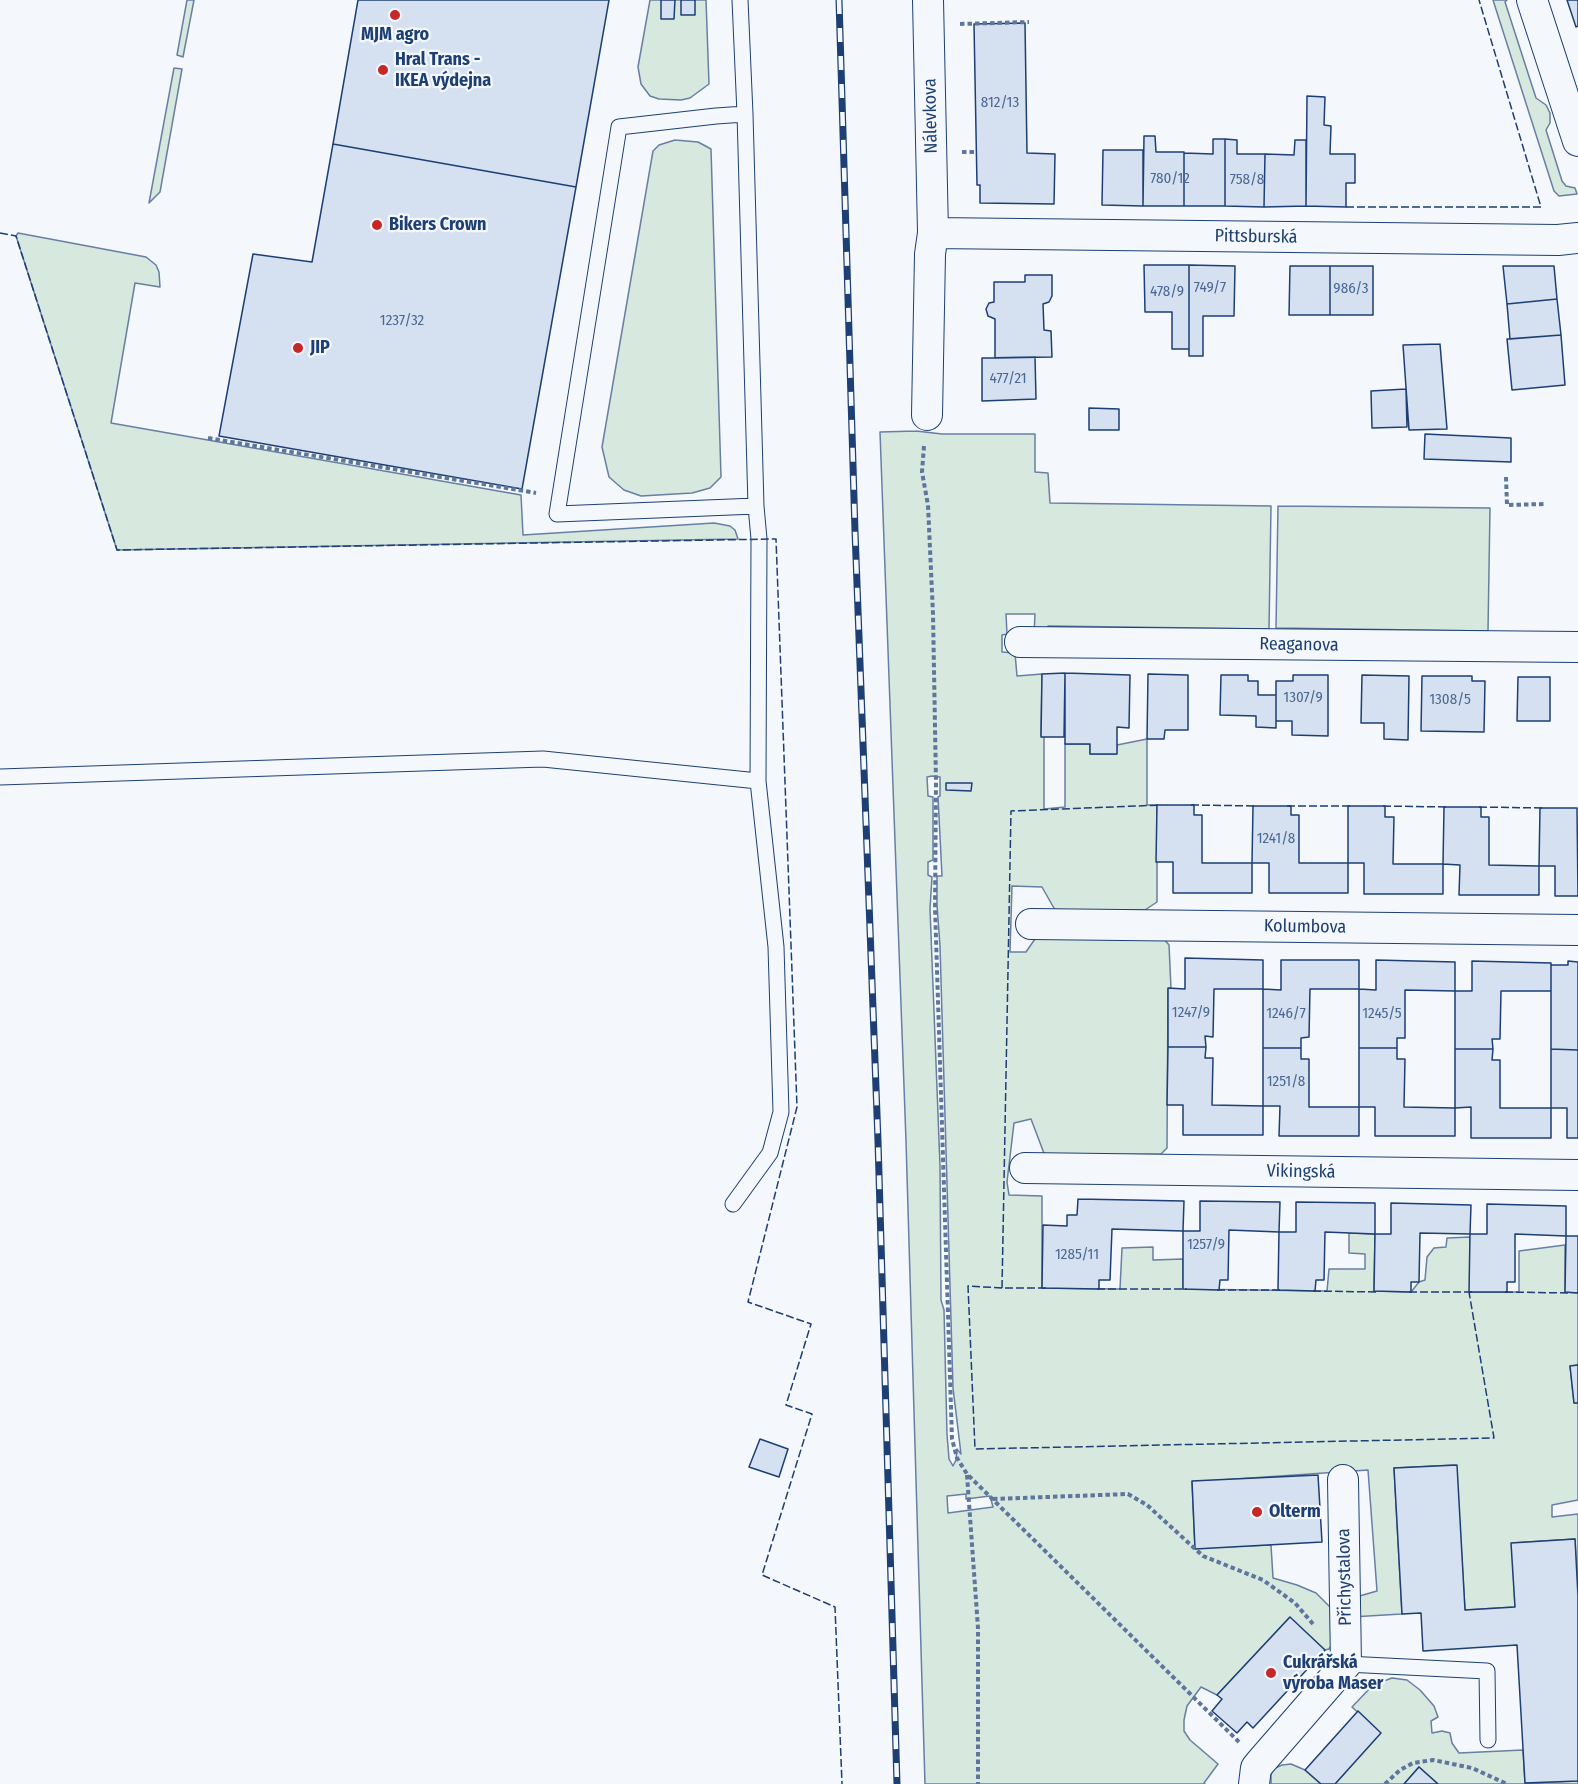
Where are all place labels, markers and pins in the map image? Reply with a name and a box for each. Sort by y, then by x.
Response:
marker: MJM agro [388,8,402,22]
place label: MJM agro [361,24,429,46]
place label: Hral Trans - IKEA výdejna [395,49,491,92]
marker: Hral Trans - IKEA výdejna [376,63,390,77]
place label: Bikers Crown [389,214,487,236]
marker: Bikers Crown [370,218,384,232]
place label: JIP [310,337,330,359]
marker: JIP [291,341,305,355]
place label: Olterm [1269,1501,1321,1523]
marker: Olterm [1250,1505,1264,1519]
place label: Cukrářská výroba Maser [1283,1652,1383,1694]
marker: Cukrářská výroba Maser [1264,1666,1278,1680]

